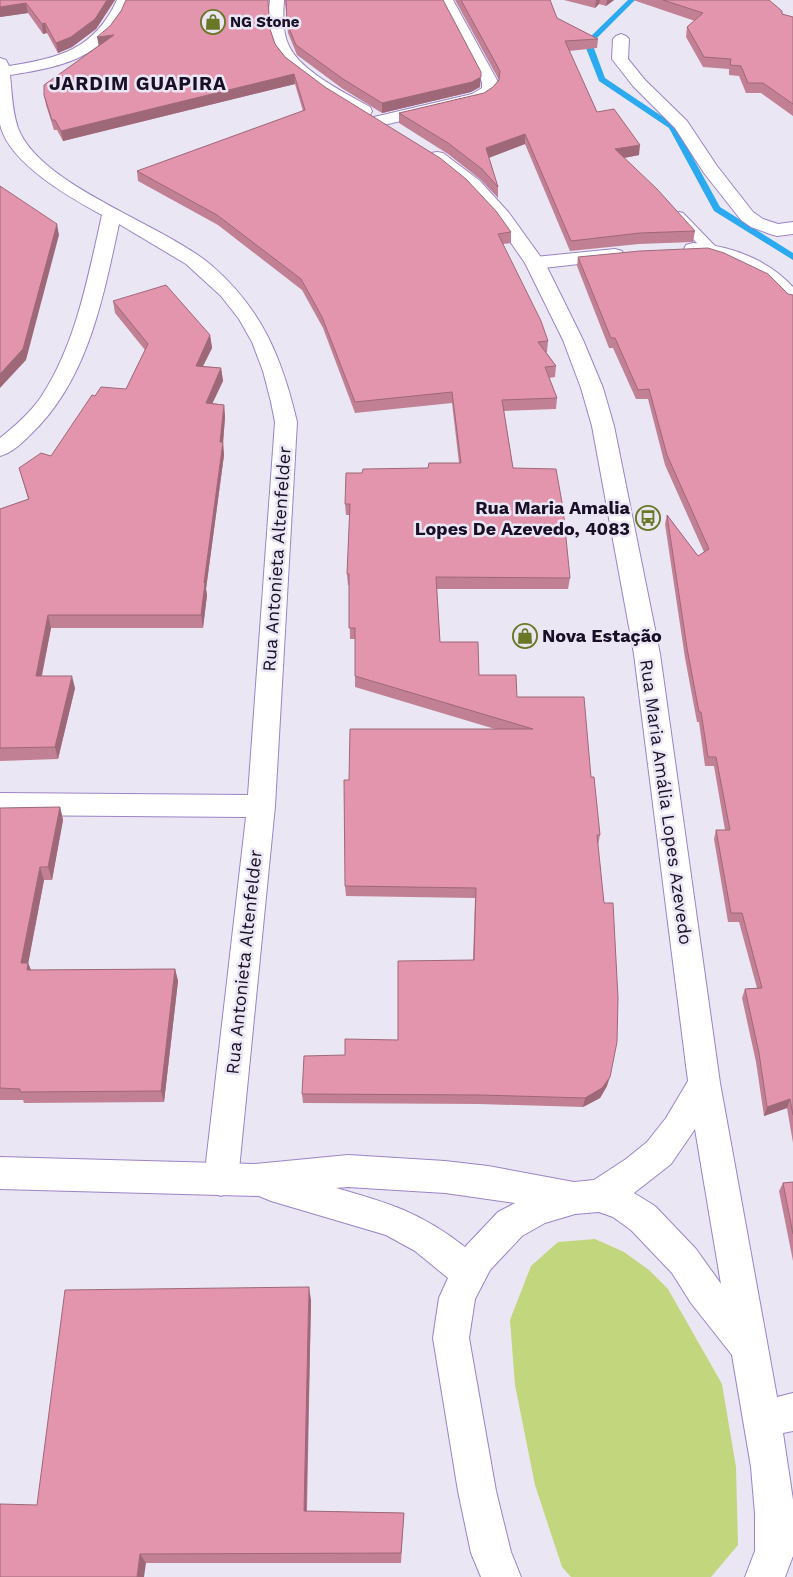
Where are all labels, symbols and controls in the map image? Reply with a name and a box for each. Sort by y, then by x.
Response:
shop icon: NG Stone [200,9,226,35]
place label: NG Stone [230,13,300,31]
district label: JARDIM GUAPIRA [49,72,227,95]
street label: Rua Antonieta Altenfelder [258,446,295,672]
place label: Rua Maria Amalia Lopes De Azevedo, 4083 [415,497,631,539]
bus stop icon: Rua Maria Amalia Lopes De Azevedo, 4083 [635,505,661,531]
shop icon: Nova Estação [512,623,538,649]
place label: Nova Estação [542,625,662,646]
street label: Rua Maria Amália Lopes Azevedo [636,658,697,946]
street label: Rua Antonieta Altenfelder [221,849,266,1075]

